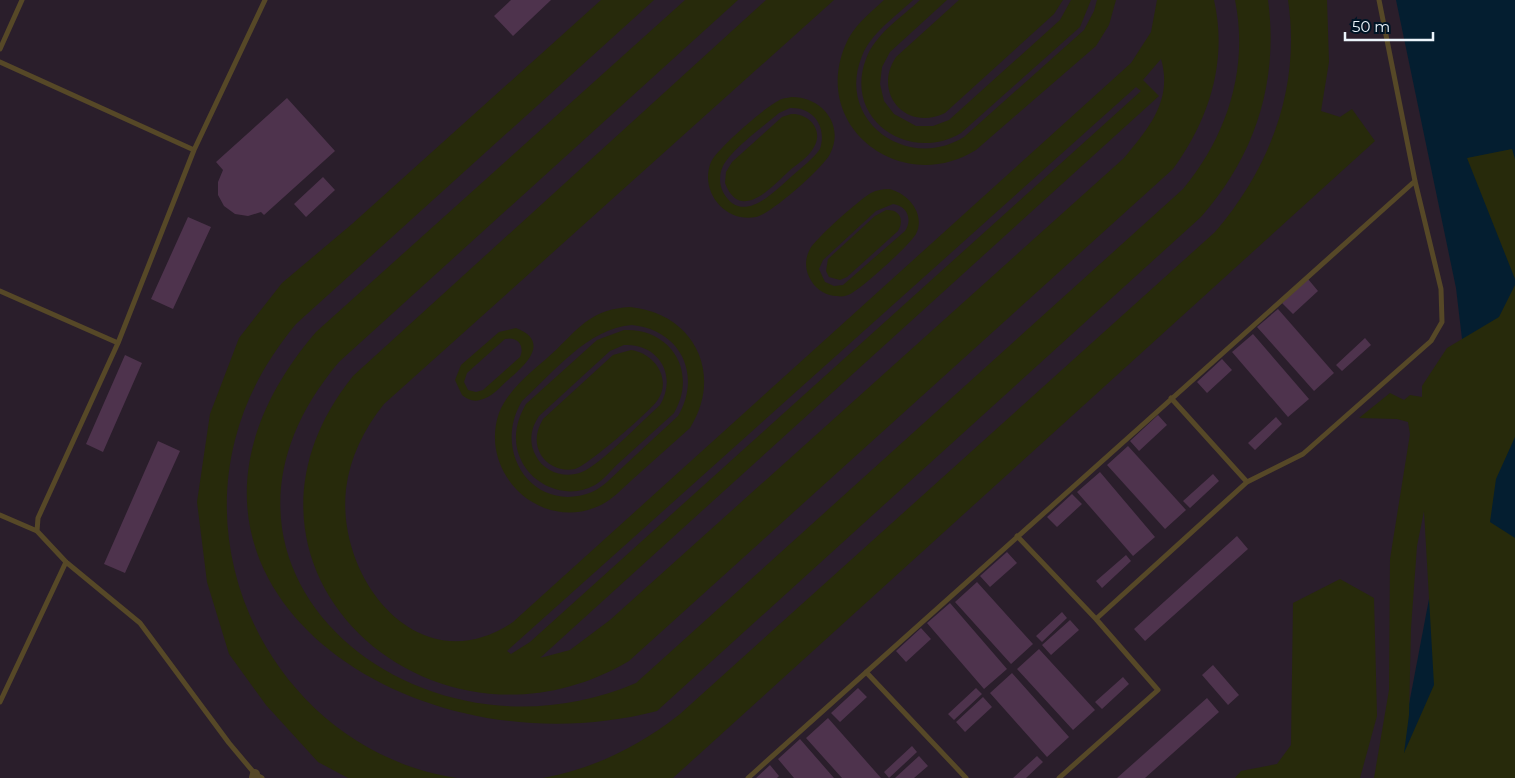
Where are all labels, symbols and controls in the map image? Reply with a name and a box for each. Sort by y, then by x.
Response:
scale bar [1345,10,1432,42]
text: 50 m [1352,17,1390,36]

